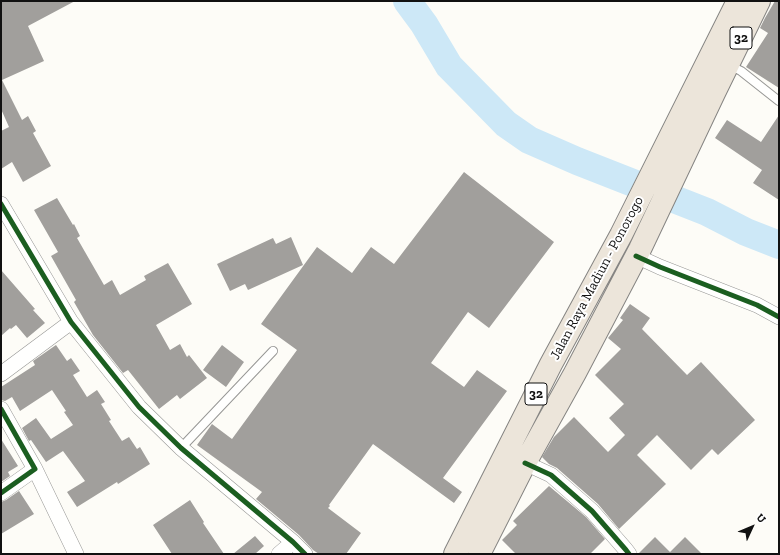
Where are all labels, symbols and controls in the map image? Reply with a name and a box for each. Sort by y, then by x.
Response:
road number: 32 [730,27,752,49]
street label: Jalan Raya Madiun - Ponorogo [547,194,647,362]
road number: 32 [525,383,547,405]
north arrow [732,507,772,547]
text: U [754,511,768,526]

